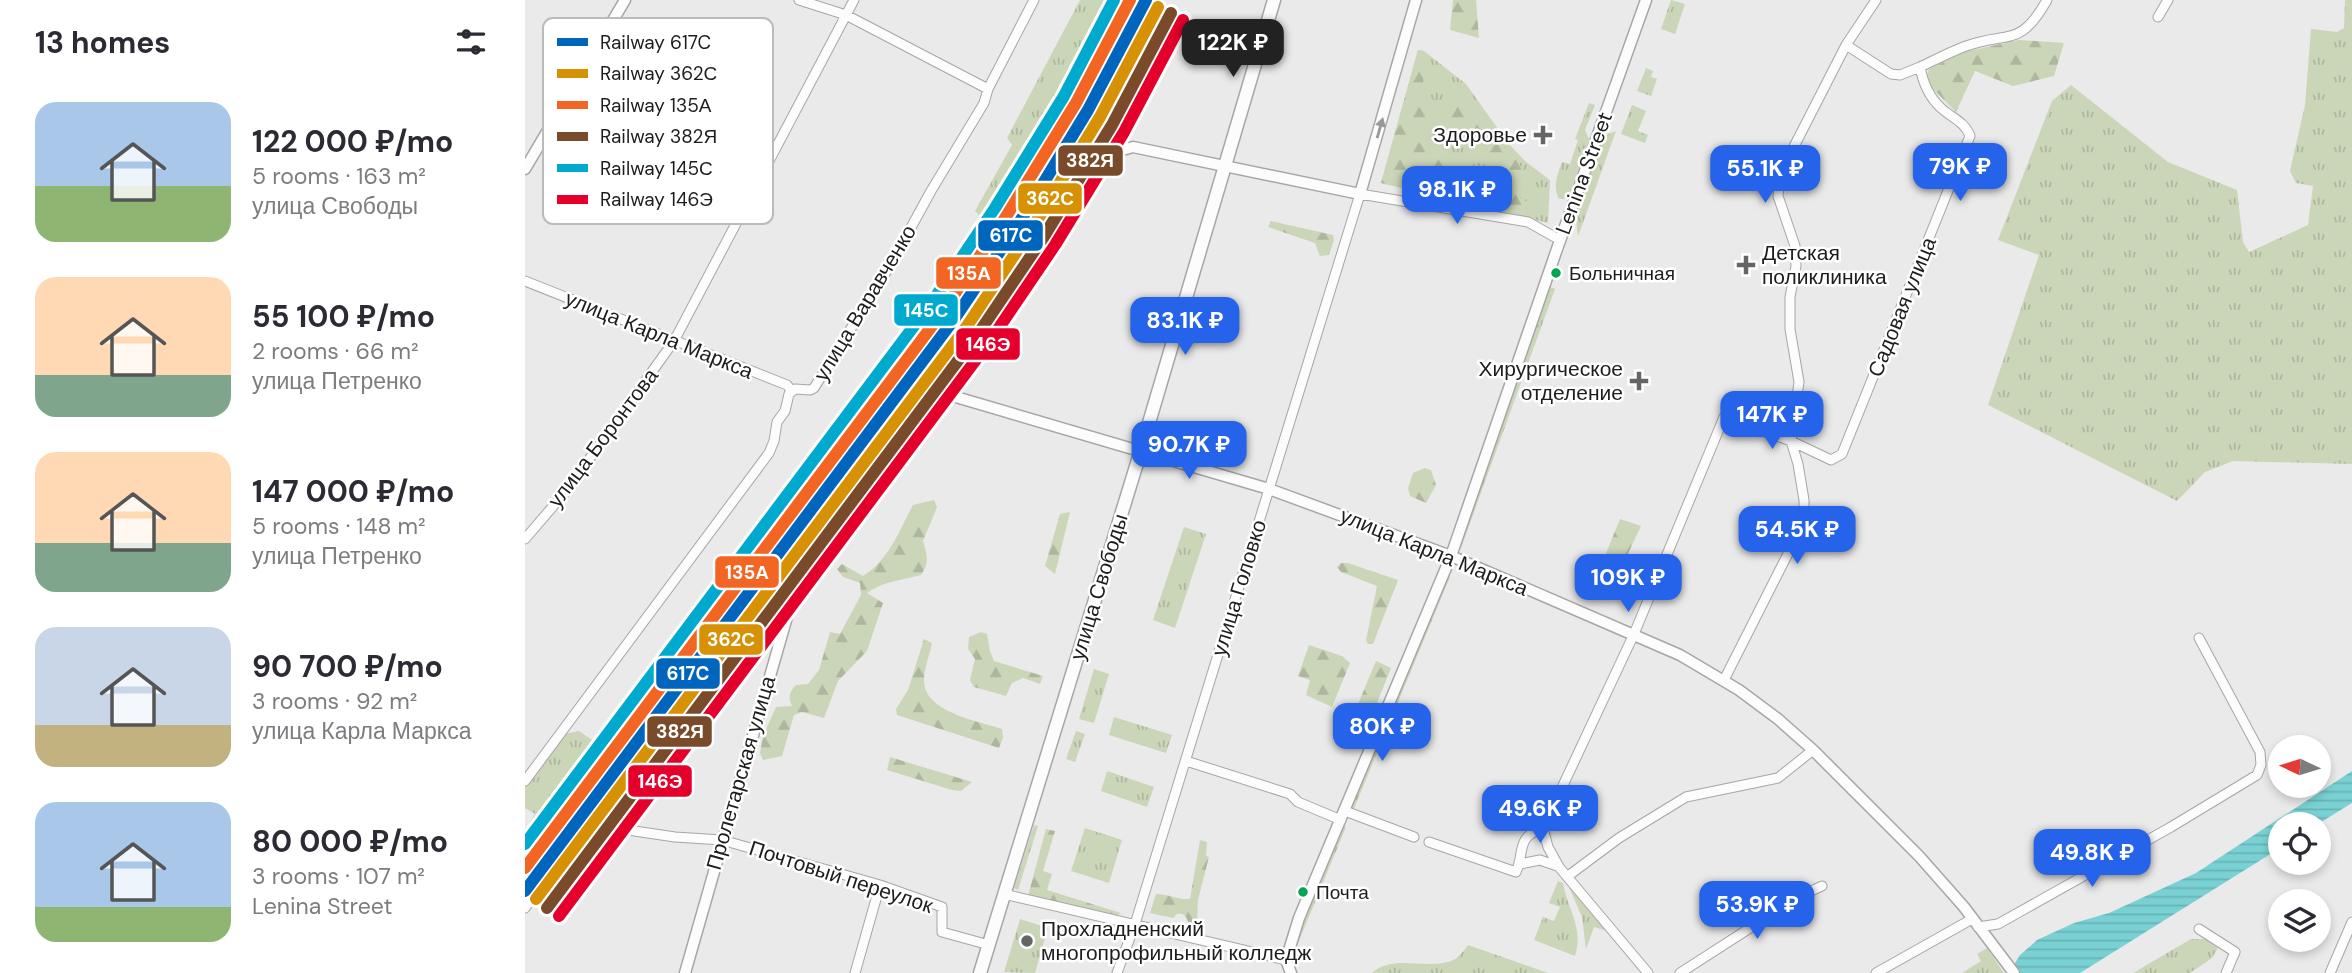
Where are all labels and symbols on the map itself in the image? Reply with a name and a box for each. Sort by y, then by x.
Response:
legend [543,18,773,224]
pin: 122K ₽ [1176,20,1290,79]
text: Railway 617C [600,30,711,55]
text: Railway 362С [600,61,717,86]
text: Railway 135А [600,93,712,118]
street label: Lenina Street [1549,108,1619,238]
one-way arrow [1375,117,1386,139]
place label: Здоровье [1433,121,1527,149]
text: Railway 382Я [600,124,717,149]
marker: Здоровье [1533,125,1553,145]
line badge: 382Я [1057,144,1124,177]
pin: 79K ₽ [1911,144,2009,203]
pin: 55.1K ₽ [1700,146,1830,205]
text: 382Я [1066,148,1114,173]
text: Railway 145С [600,156,713,181]
pin: 98.1K ₽ [1392,166,1522,226]
line badge: 362С [1017,182,1083,215]
text: 362С [1026,186,1074,211]
text: Railway 146Э [600,187,713,212]
line badge: 617C [977,219,1044,252]
street label: улица Варавченко [807,220,923,386]
text: 617C [990,223,1032,248]
street label: Садовая улица [1861,233,1943,381]
place label: Детская поликлиника [1762,239,1887,291]
marker: Детская поликлиника [1736,255,1756,275]
line badge: 135А [935,256,1002,290]
text: 135А [947,261,991,286]
place label: Больничная [1569,261,1675,286]
marker: Больничная [1549,266,1563,280]
street label: улица Карла Маркса [561,284,757,386]
line badge: 145С [893,293,959,327]
text: 145С [904,298,949,323]
pin: 83.1K ₽ [1120,298,1250,357]
line badge: 146Э [955,327,1021,361]
text: 146Э [966,332,1010,357]
place label: Хирургическое отделение [1479,355,1623,407]
street label: улица Боронтова [541,362,665,513]
marker: Хирургическое отделение [1629,371,1649,391]
pin: 147K ₽ [1715,392,1829,451]
pin: 90.7K ₽ [1124,421,1254,481]
street label: улица Карла Маркса [1336,501,1532,603]
pin: 54.5K ₽ [1732,506,1862,566]
street label: улица Свободы [1063,510,1135,664]
street label: улица Головко [1205,517,1273,659]
pin: 109K ₽ [1571,554,1685,614]
line badge: 135А [714,555,780,589]
text: 135А [725,560,769,585]
line badge: 362С [698,623,764,656]
text: 362С [707,627,755,652]
line badge: 617C [655,657,721,690]
text: 617C [667,661,709,686]
street label: Пролетарская улица [700,672,782,873]
pin: 80K ₽ [1333,704,1431,763]
line badge: 382Я [646,715,713,748]
text: 382Я [656,719,704,744]
north arrow [2268,735,2331,798]
line badge: 146Э [627,764,693,798]
text: 146Э [638,769,682,794]
pin: 49.6K ₽ [1475,786,1605,845]
pin: 49.8K ₽ [2027,830,2157,889]
street label: Почтовый переулок [746,834,937,920]
place label: Почта [1316,880,1369,905]
pin: 53.9K ₽ [1692,881,1822,941]
marker: Почта [1296,885,1310,899]
place label: Прохладненский многопрофильный колледж [1041,915,1311,967]
marker: Прохладненский многопрофильный колледж [1019,933,1035,949]

